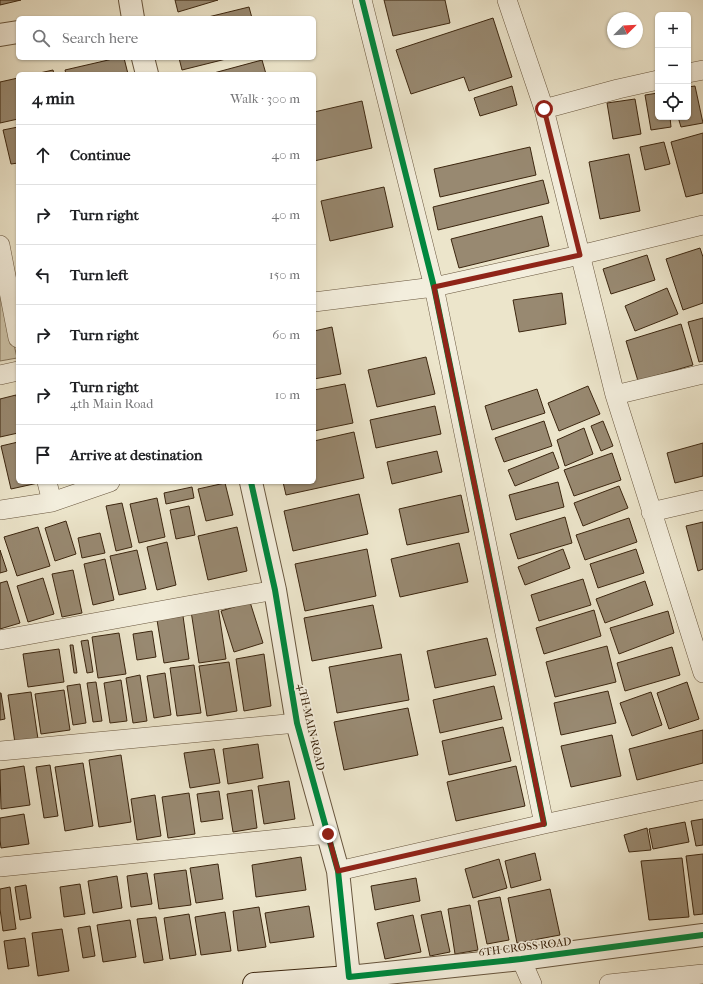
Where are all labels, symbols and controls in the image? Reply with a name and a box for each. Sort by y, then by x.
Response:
north arrow [607,12,643,48]
map controls [655,12,691,120]
button: + [655,12,691,48]
search box [16,16,316,60]
icon: search [30,27,52,49]
text: Search here [62,29,138,47]
button: − [655,48,691,84]
button: locate [655,84,691,120]
text: 4 min [32,88,75,108]
text: Walk · 300 m [230,91,300,106]
route start [535,100,553,118]
icon: ahead [32,144,54,166]
text: Continue [70,146,130,164]
text: 40 m [272,147,300,162]
icon: right [32,204,54,226]
text: Turn right [70,206,139,224]
text: 40 m [272,207,300,222]
icon: left [32,264,54,286]
text: Turn left [70,266,128,284]
text: 150 m [269,267,300,282]
icon: right [32,324,54,346]
text: Turn right [70,326,139,344]
text: 60 m [272,327,300,342]
text: Turn right [70,378,139,396]
icon: right [32,384,54,406]
text: 10 m [275,387,300,402]
text: 4th Main Road [70,396,153,411]
icon: arrive [32,444,54,466]
text: Arrive at destination [70,446,202,464]
street label: 4TH MAIN ROAD [295,682,327,772]
route end [319,825,337,843]
street label: 6TH CROSS ROAD [478,935,572,959]

